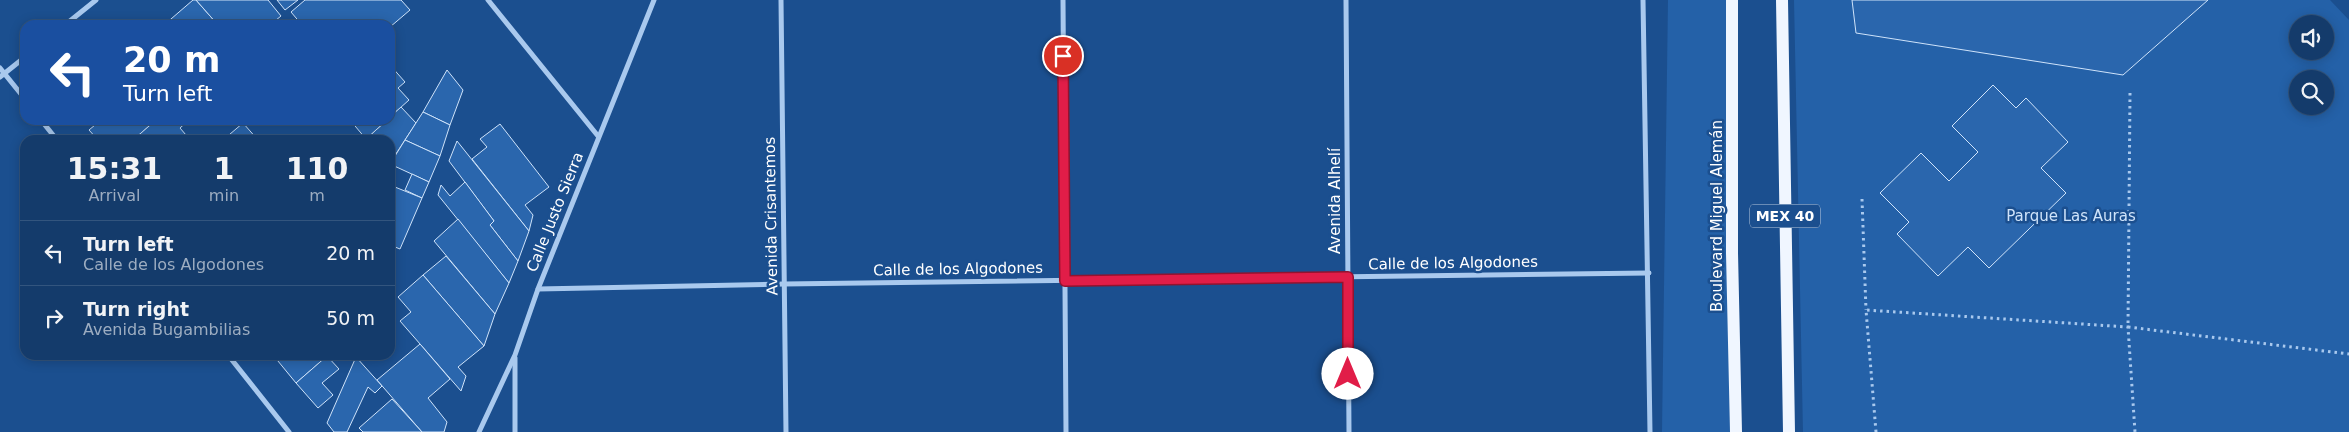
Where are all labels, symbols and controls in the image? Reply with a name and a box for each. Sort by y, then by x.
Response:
map controls [2289,15,2334,115]
button: sound [2289,15,2334,60]
pin [1042,35,1084,77]
icon: left [40,40,105,105]
text: 20 m [123,40,220,80]
icon: arrive [1049,42,1077,70]
button: search [2289,70,2334,115]
text: Turn left [123,81,212,106]
street label: Boulevard Miguel Alemán [1708,120,1726,312]
street label: Avenida Crisantemos [761,136,781,295]
street label: Avenida Alhelí [1326,147,1344,254]
street label: Calle Justo Sierra [523,149,587,275]
text: 15:31 [67,151,162,186]
text: 1 [213,151,234,186]
text: 110 [286,151,348,186]
text: Arrival [88,186,140,205]
text: min [209,186,239,205]
text: m [309,186,325,205]
road number: MEX 40 [1750,205,1820,228]
park label: Parque Las Auras [2006,207,2136,225]
text: Turn left [83,233,174,255]
icon: left [40,239,68,267]
text: 20 m [326,242,375,264]
street label: Calle de los Algodones [1368,253,1538,273]
text: Calle de los Algodones [83,255,264,274]
street label: Calle de los Algodones [873,259,1043,279]
text: Turn right [83,298,189,320]
icon: right [40,304,68,332]
text: 50 m [326,307,375,329]
text: Avenida Bugambilias [83,320,250,339]
position arrow [1321,347,1373,399]

